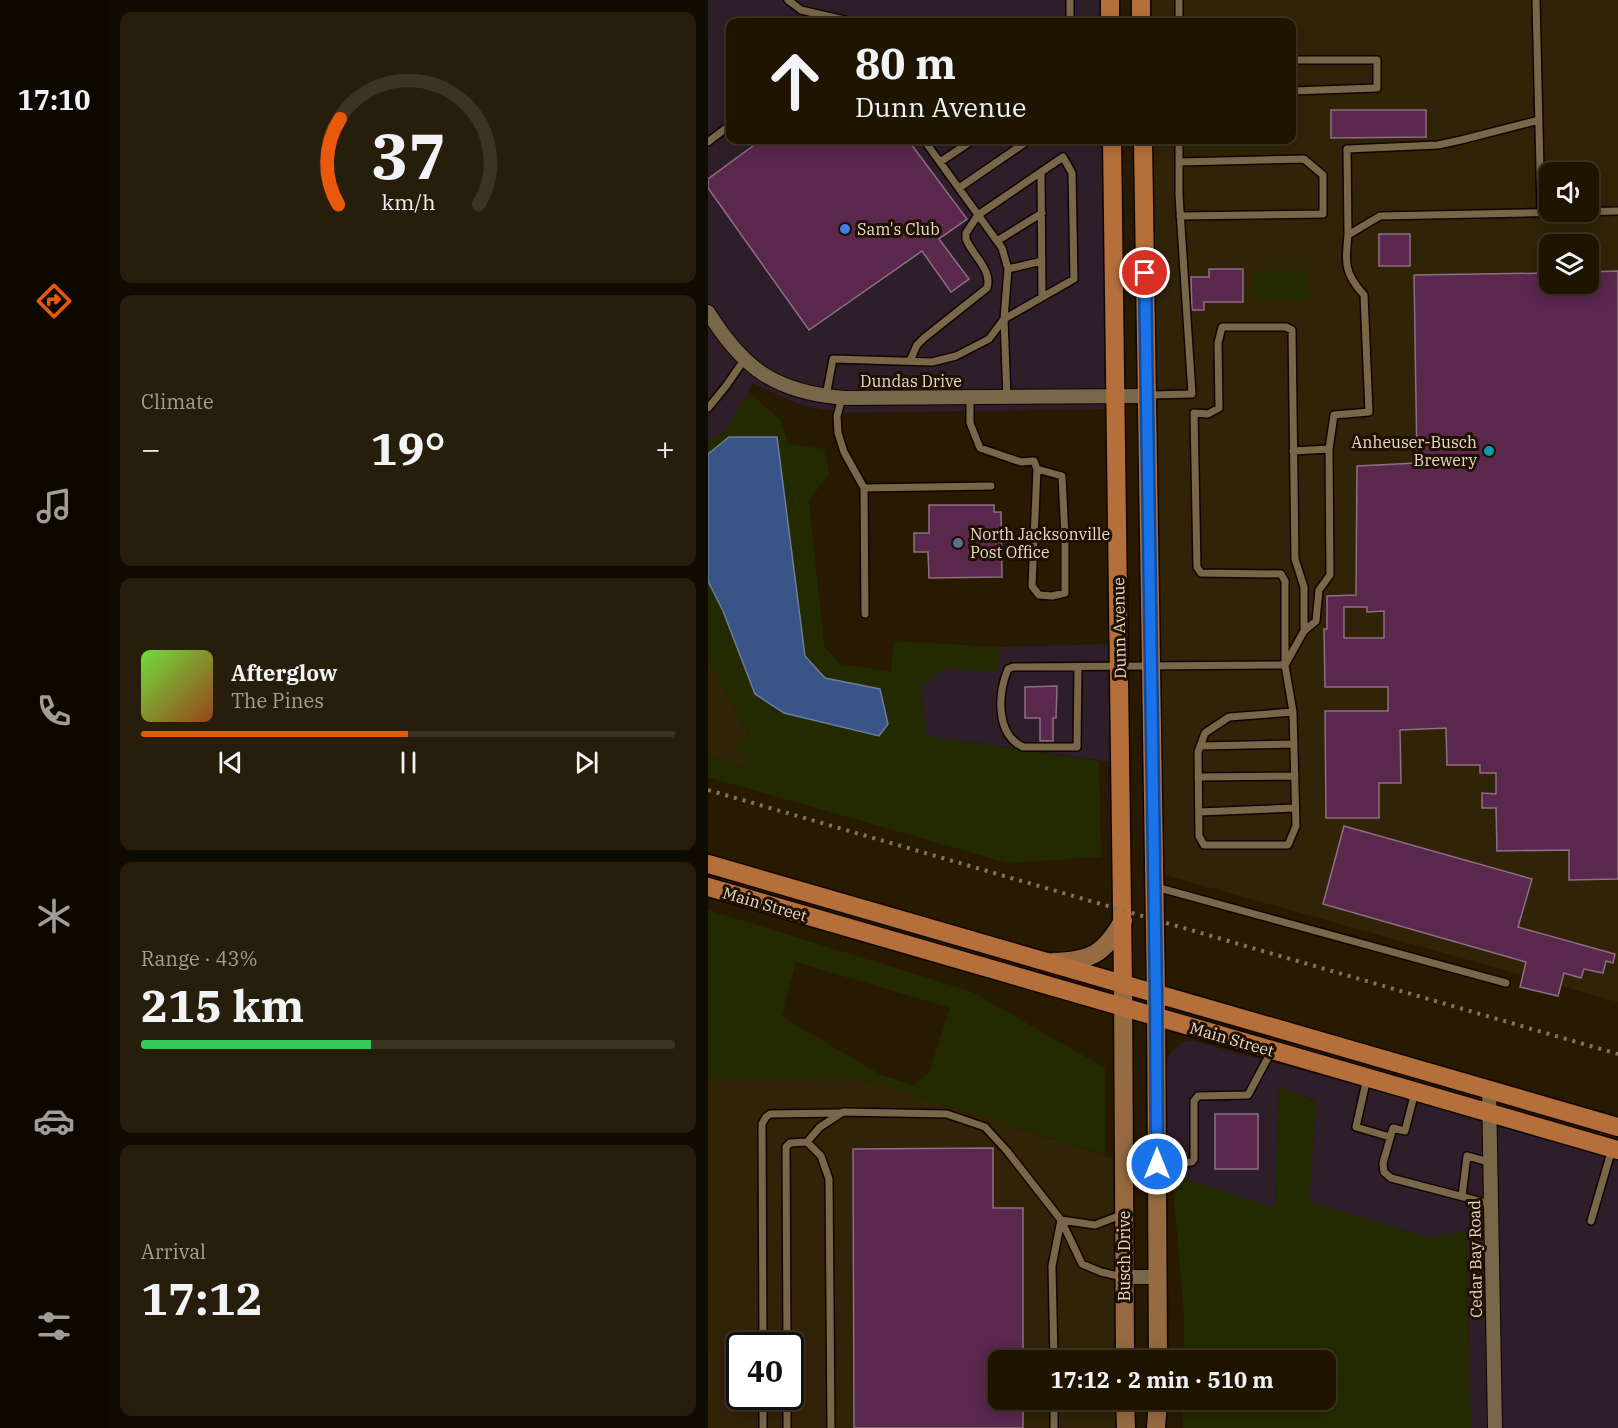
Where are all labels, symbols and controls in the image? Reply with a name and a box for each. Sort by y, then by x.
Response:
text: 80 m [855,36,956,91]
icon: ahead [756,42,834,120]
text: 17:10 [18,82,90,117]
text: Dunn Avenue [855,89,1026,124]
text: 37 [371,115,445,196]
map controls [1539,162,1599,294]
button: sound [1539,162,1599,222]
text: km/h [381,188,435,216]
place label: Sam's Club [857,219,940,239]
marker: Sam's Club [838,222,852,236]
button: layers [1539,234,1599,294]
pin [1119,247,1170,298]
icon: arrive [1128,256,1161,289]
icon: directions [33,280,75,322]
street label: Dundas Drive [860,371,962,391]
text: Climate [141,388,214,415]
text: 19° [370,419,446,477]
text: − [141,427,161,470]
text: + [655,427,675,470]
place label: Anheuser-Busch Brewery [1351,432,1477,470]
marker: Anheuser-Busch Brewery [1482,444,1496,458]
icon: music [33,485,75,527]
place label: North Jacksonville Post Office [970,524,1110,562]
marker: North Jacksonville Post Office [951,536,965,550]
street label: Dunn Avenue [1108,577,1130,679]
text: Afterglow [231,658,338,687]
text: The Pines [231,687,324,714]
icon: phone [33,690,75,732]
icon: previous [214,746,247,779]
icon: pause [392,746,425,779]
icon: next [570,746,603,779]
street label: Main Street [721,882,810,926]
icon: climate [33,895,75,937]
text: Range · 43% [141,945,258,972]
text: 215 km [141,976,304,1034]
street label: Main Street [1188,1017,1277,1061]
icon: car [33,1100,75,1142]
position arrow [1125,1132,1189,1196]
street label: Cedar Bay Road [1464,1200,1486,1318]
street label: Busch Drive [1114,1211,1134,1301]
text: Arrival [141,1238,206,1265]
text: 17:12 [141,1269,263,1327]
icon: filters [33,1305,75,1347]
speed limit sign: 40 [726,1332,804,1410]
text: 17:12 · 2 min · 510 m [1050,1365,1274,1394]

